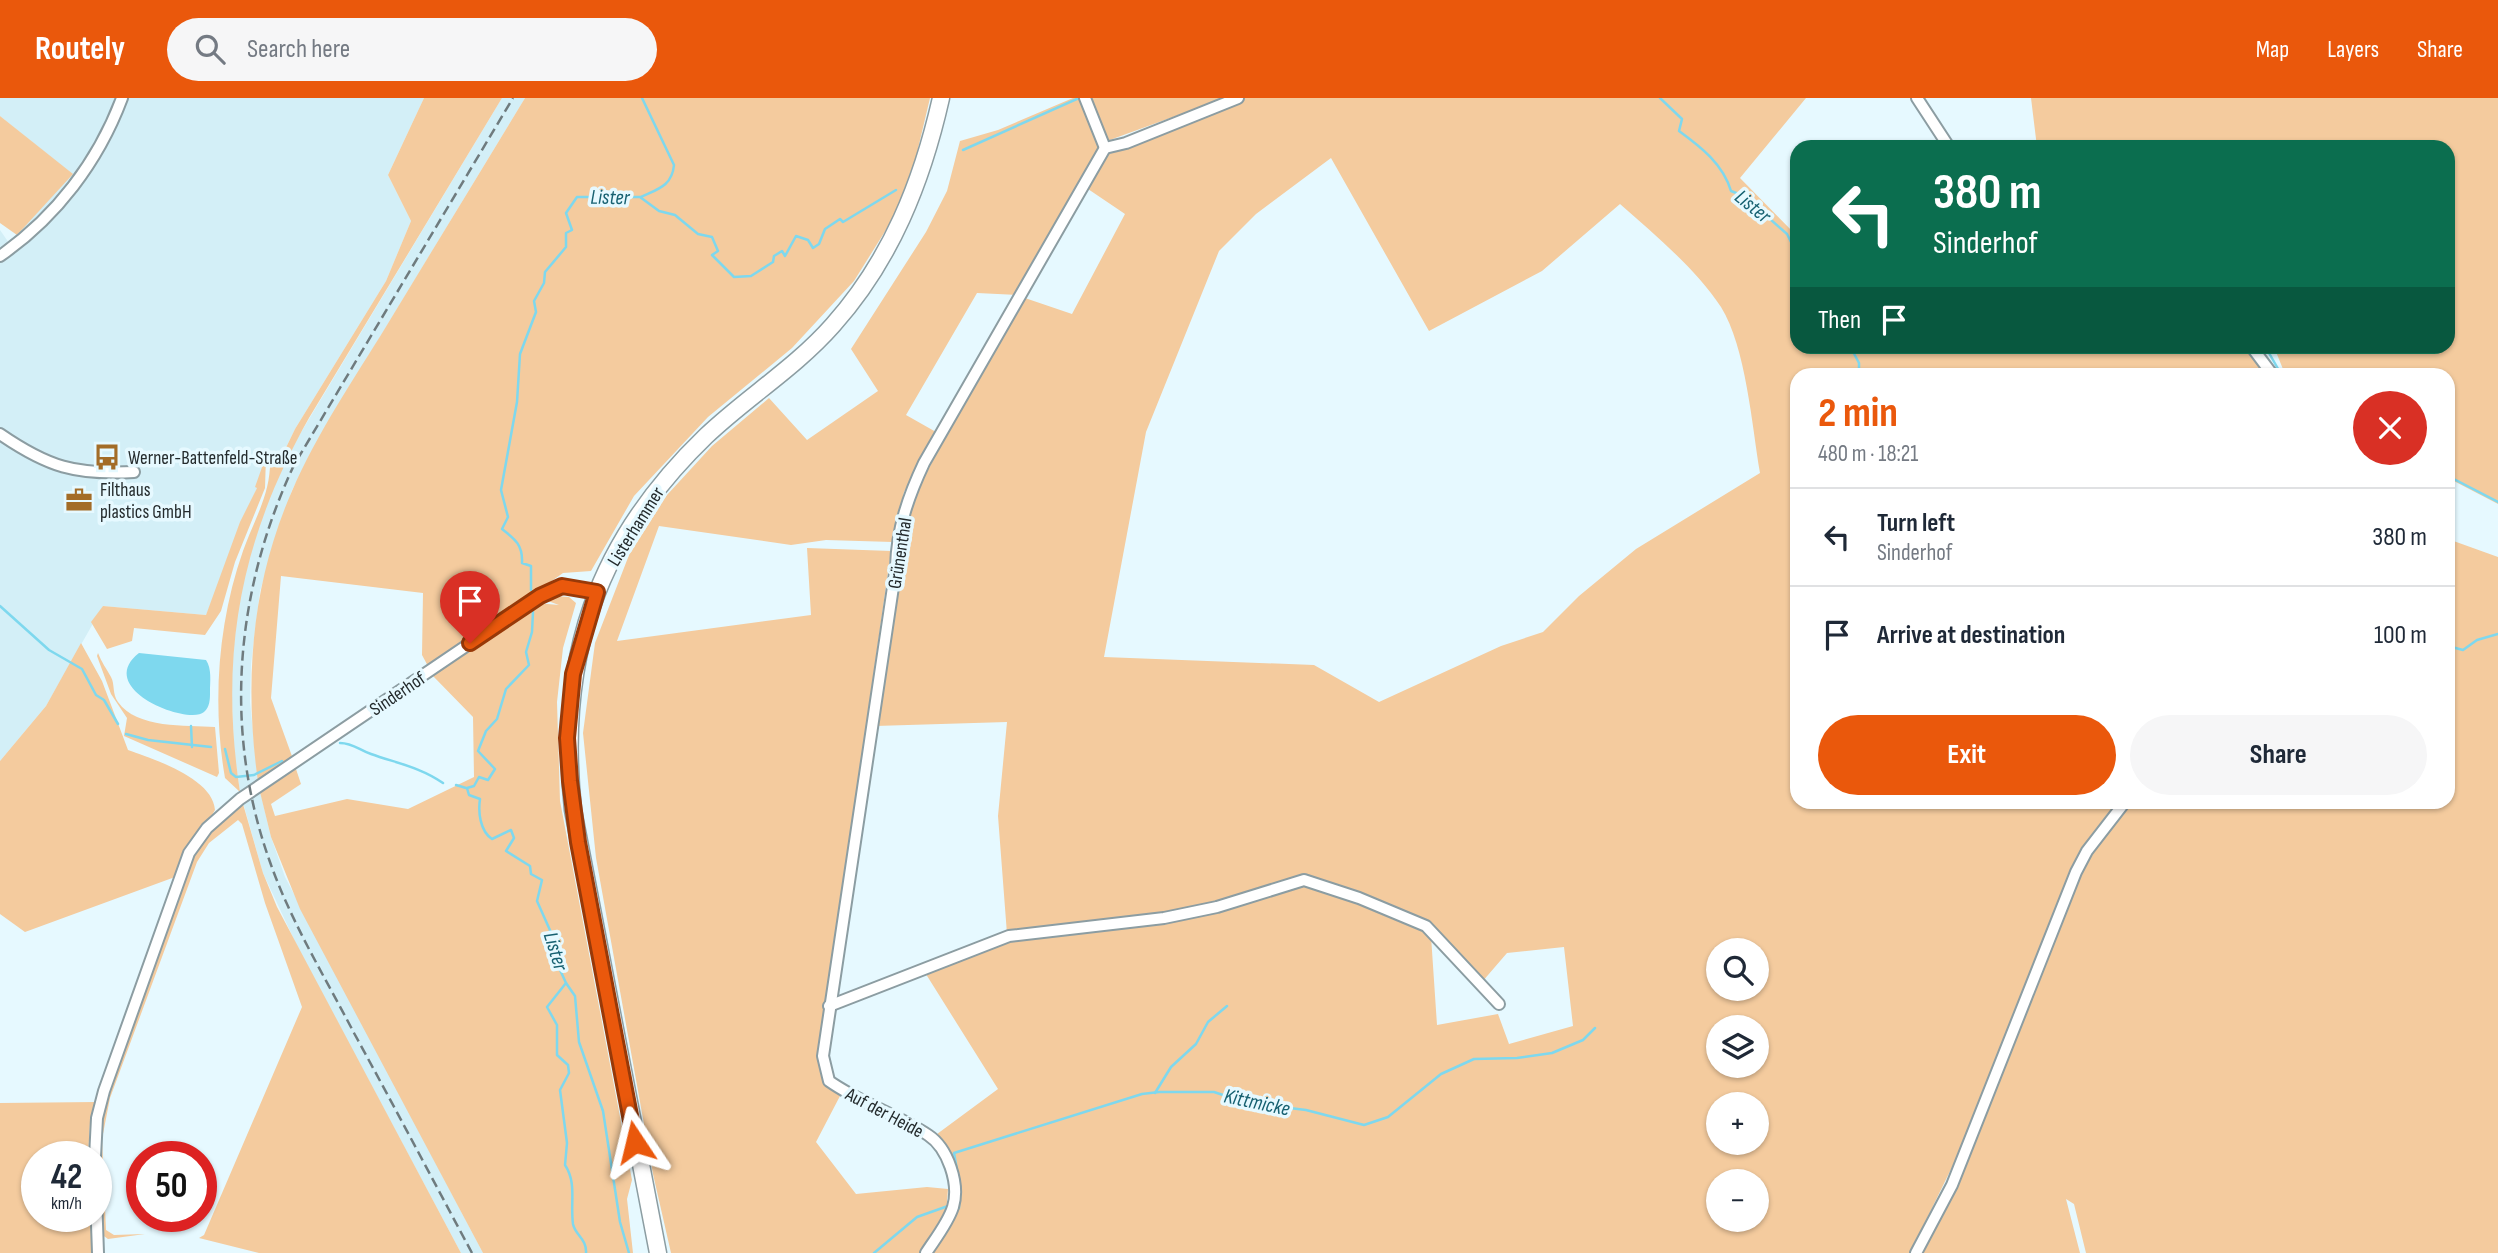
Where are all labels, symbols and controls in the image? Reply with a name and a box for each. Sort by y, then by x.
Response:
search box [167,18,657,81]
text: Routely [35,29,125,69]
icon: search [191,30,229,68]
text: Search here [247,34,350,65]
text: Map [2256,35,2289,64]
text: Layers [2327,35,2379,64]
text: Share [2417,35,2463,64]
text: 380 m [1933,164,2042,223]
icon: left [1818,168,1909,259]
water label: Lister [1730,184,1777,229]
water label: Lister [590,185,631,210]
text: Sinderhof [1933,224,2038,263]
icon: arrive [1875,301,1913,339]
text: Then [1818,305,1861,336]
text: 2 min [1818,388,1898,439]
button: close [2353,391,2427,465]
text: 480 m · 18:21 [1818,440,1918,468]
bus stop icon: Werner-Battenfeld-Straße [92,442,122,472]
place label: Werner-Battenfeld-Straße [128,447,297,470]
place label: Filthaus plastics GmbH [100,479,192,524]
street label: Listerhammer [603,482,670,571]
office icon: Filthaus plastics GmbH [64,485,94,515]
text: Turn left [1877,508,1955,539]
street label: Grünenthal [884,516,917,590]
icon: left [1818,518,1856,556]
text: 380 m [2372,522,2427,553]
text: Sinderhof [1877,539,1952,567]
pin [440,571,500,643]
icon: arrive [451,582,489,620]
icon: arrive [1818,616,1856,654]
text: Arrive at destination [1877,620,2065,651]
text: 100 m [2374,620,2427,651]
street label: Sinderhof [366,667,430,721]
button: Exit [1818,715,2116,795]
button: Share [2130,715,2427,795]
water label: Lister [538,929,573,975]
map controls [1706,938,1769,1232]
button: search [1706,938,1769,1001]
button: layers [1706,1015,1769,1078]
street label: Auf der Heide [840,1083,927,1143]
water label: Kittmicke [1222,1083,1292,1122]
button: + [1706,1092,1769,1155]
position arrow [598,1105,672,1179]
speed limit sign: 50 [126,1141,217,1232]
text: 42 [51,1156,82,1199]
button: − [1706,1169,1769,1232]
text: km/h [51,1193,82,1214]

